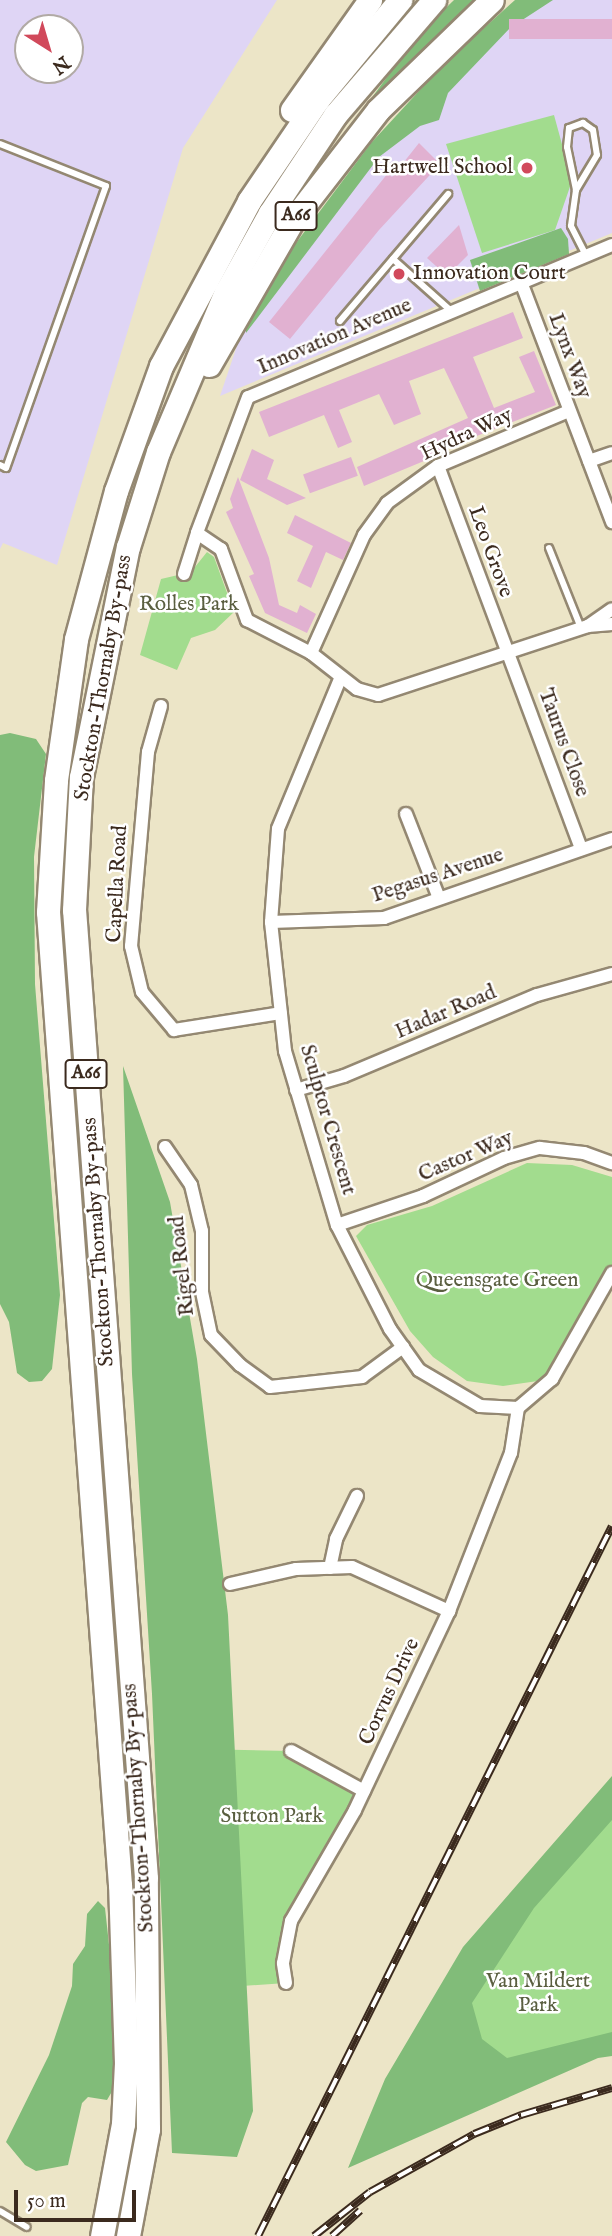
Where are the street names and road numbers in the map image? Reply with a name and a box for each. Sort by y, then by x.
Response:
road number: A66 [273,200,319,232]
street label: Innovation Avenue [254,293,416,381]
street label: Lynx Way [542,310,596,402]
street label: Hydra Way [417,403,517,467]
street label: Leo Grove [462,503,518,601]
street label: Stockton-Thornaby By-pass [70,553,138,803]
street label: Taurus Close [532,685,594,801]
street label: Capella Road [102,825,134,943]
street label: Pegasus Avenue [369,843,507,909]
street label: Hadar Road [392,980,500,1046]
street label: Sculptor Crescent [294,1042,360,1198]
road number: A66 [63,1058,109,1090]
street label: Stockton-Thornaby By-pass [78,1117,120,1367]
street label: Castor Way [415,1126,517,1188]
street label: Rigel Road [165,1215,201,1317]
street label: Corvus Drive [354,1635,426,1749]
street label: Stockton-Thornaby By-pass [118,1683,160,1933]

